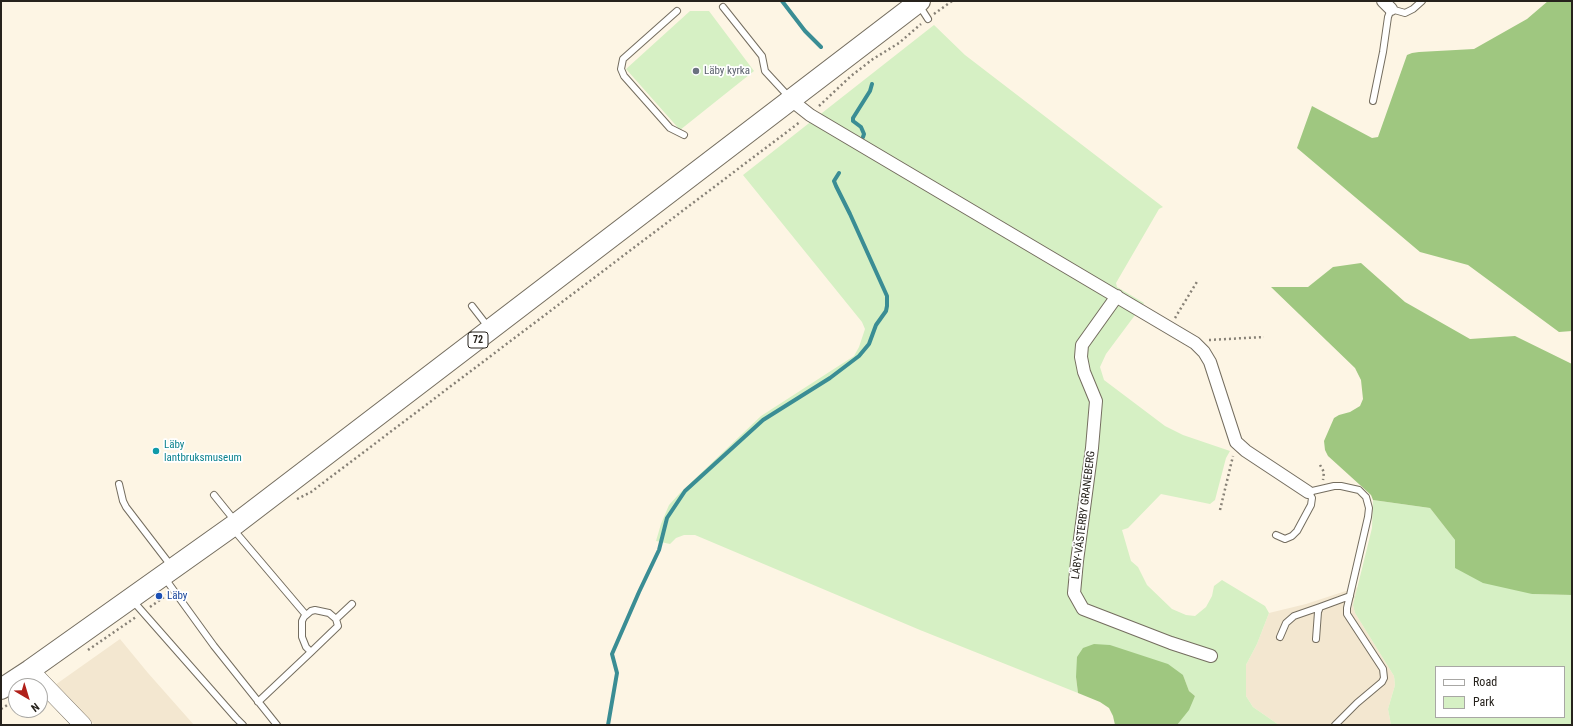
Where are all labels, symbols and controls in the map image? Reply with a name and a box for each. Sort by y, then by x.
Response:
place label: Läby kyrka [704,64,750,78]
marker: Läby kyrka [691,66,701,76]
road number: 72 [468,332,488,348]
place label: Läby lantbruksmuseum [164,438,242,464]
marker: Läby lantbruksmuseum [151,446,161,456]
street label: LÄBY-VÄSTERBY GRANEBERG [1070,450,1098,580]
place label: Läby [167,589,187,603]
marker: Läby [154,591,164,601]
legend [1435,666,1565,718]
text: Road [1473,675,1497,689]
north arrow [8,678,48,718]
text: Park [1473,695,1494,709]
text: N [28,700,42,714]

